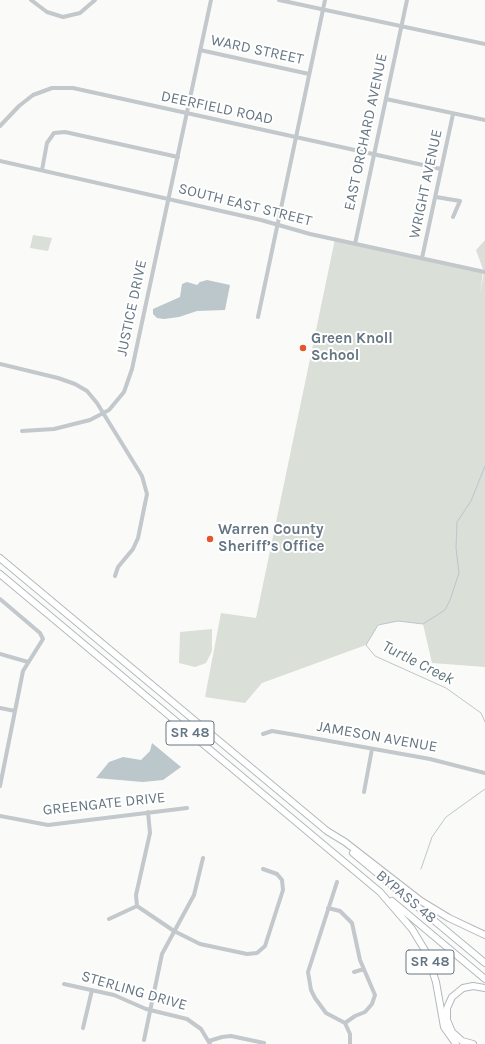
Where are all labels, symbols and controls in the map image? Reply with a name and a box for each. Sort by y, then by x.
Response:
street label: WARD STREET [209,31,305,69]
street label: EAST ORCHARD AVENUE [341,52,391,212]
street label: DEERFIELD ROAD [159,87,275,129]
street label: WRIGHT AVENUE [406,128,446,240]
street label: SOUTH EAST STREET [176,180,314,230]
street label: JUSTICE DRIVE [113,258,151,358]
place label: Green Knoll School [311,330,393,365]
marker: Green Knoll School [298,343,308,353]
place label: Warren County Sheriff’s Office [218,521,325,556]
marker: Warren County Sheriff’s Office [205,534,215,544]
water label: Turtle Creek [379,637,457,689]
street label: JAMESON AVENUE [315,718,439,756]
road number: SR 48 [166,721,214,745]
street label: GREENGATE DRIVE [42,789,166,819]
street label: BYPASS 48 [372,867,440,927]
road number: SR 48 [406,950,454,974]
street label: STERLING DRIVE [79,967,189,1015]

